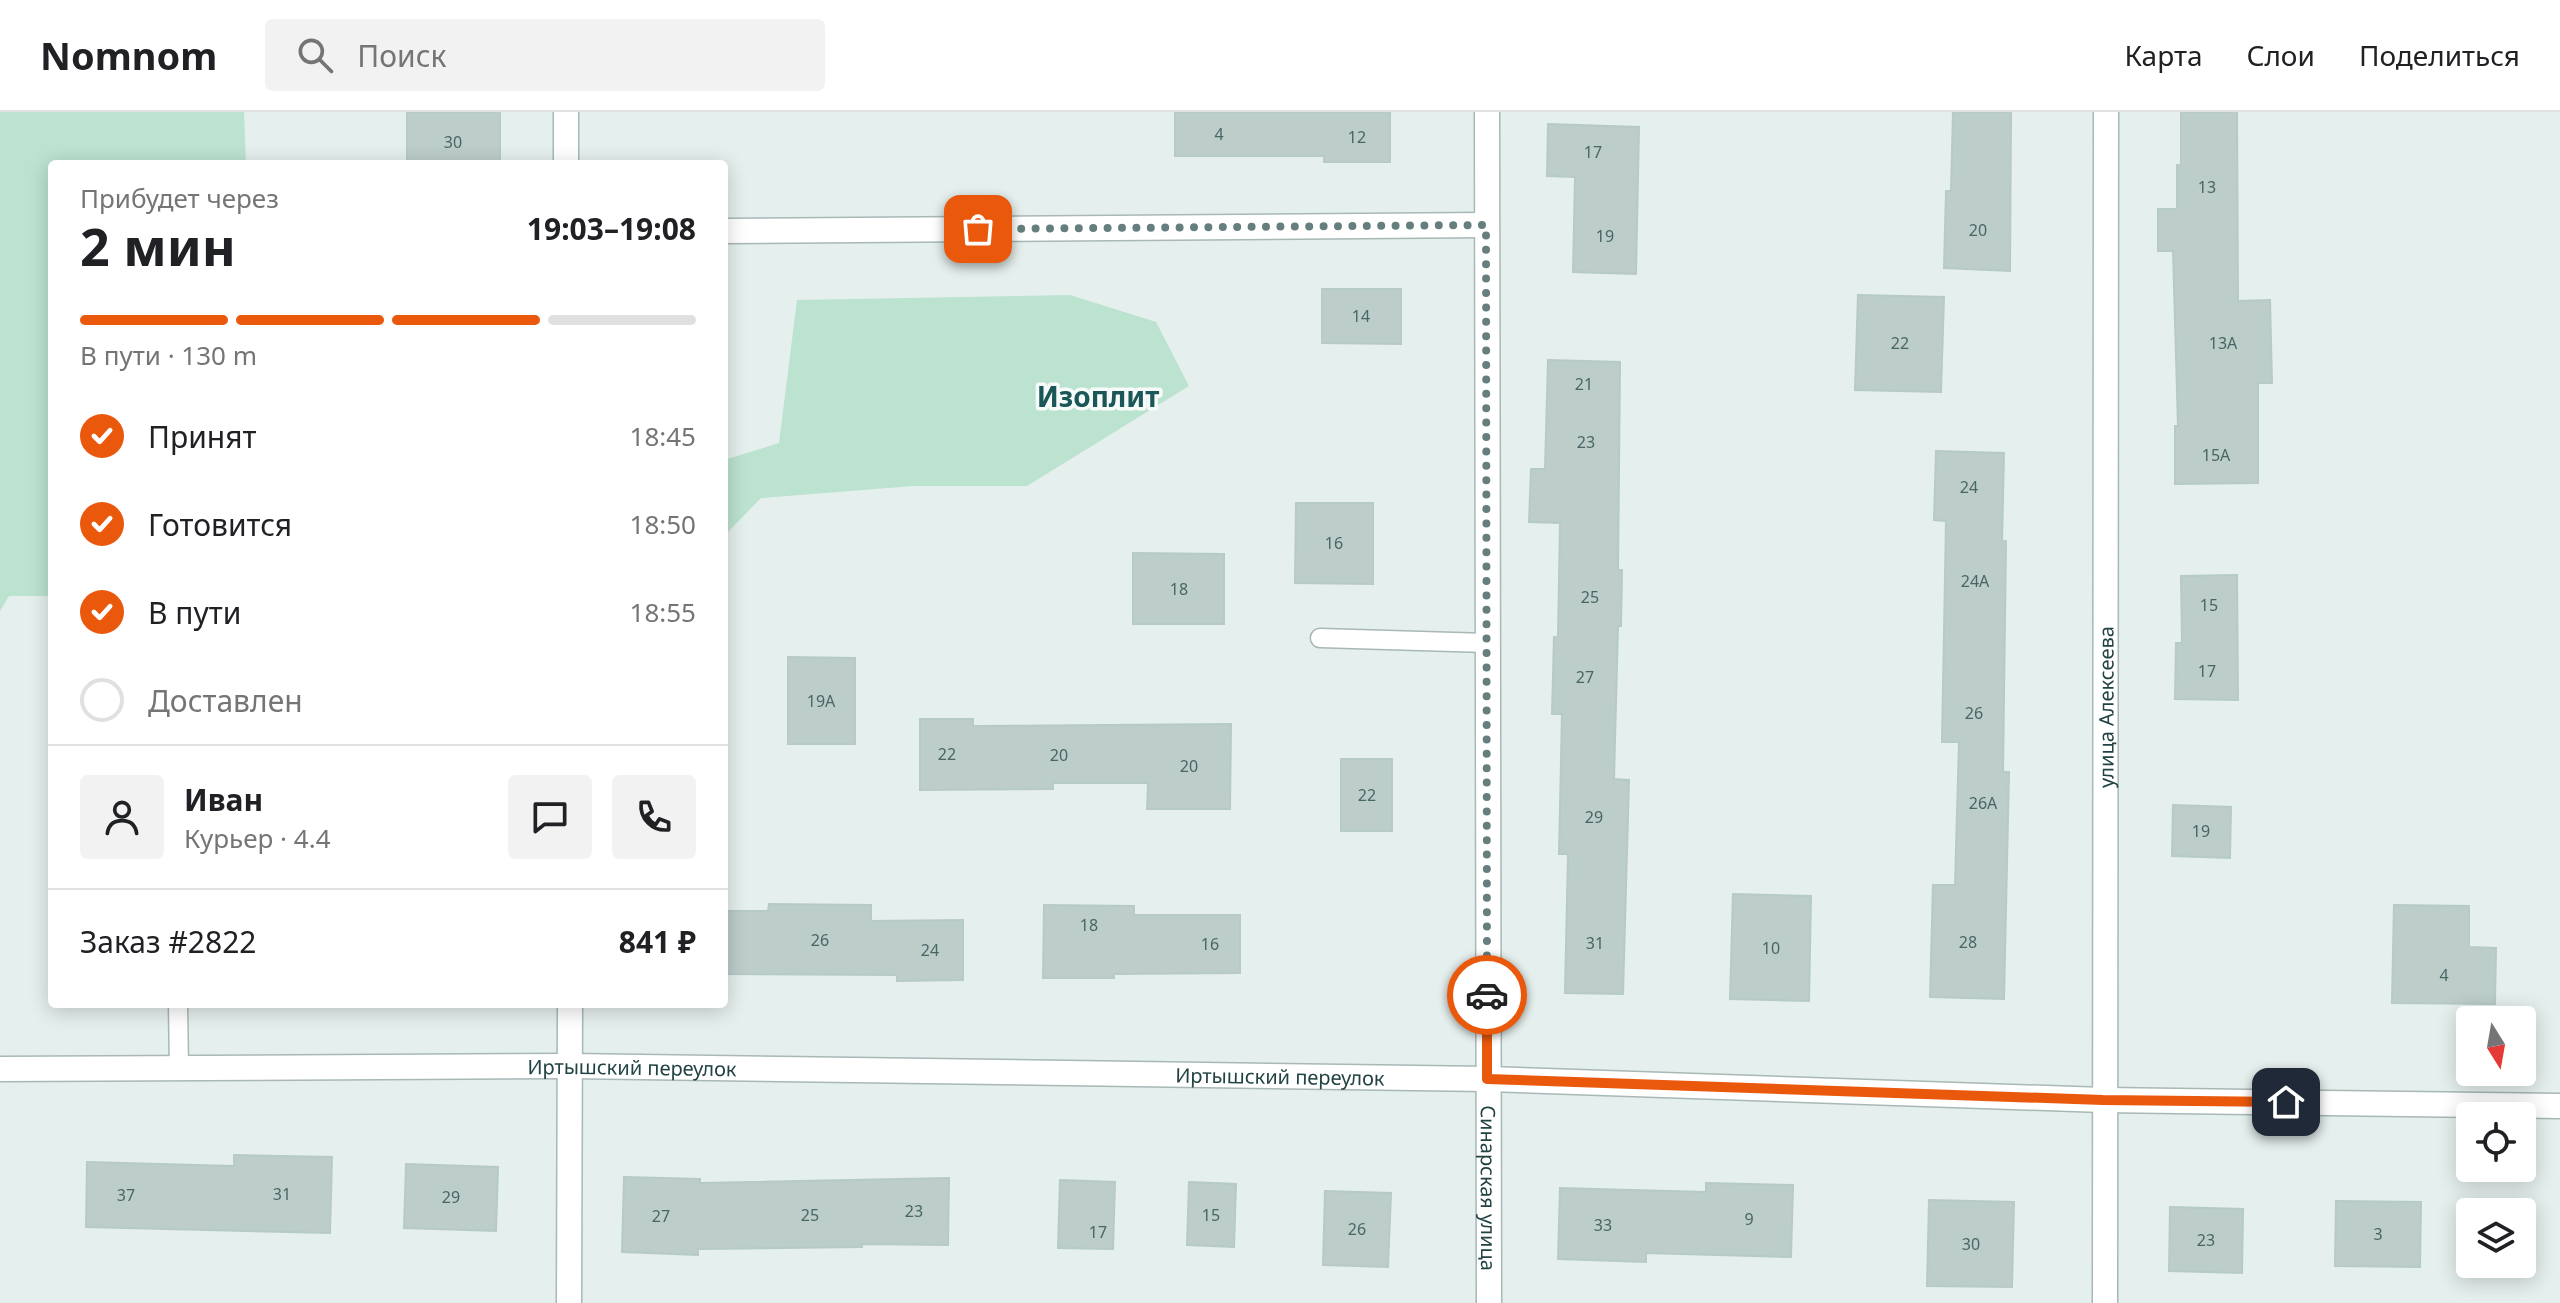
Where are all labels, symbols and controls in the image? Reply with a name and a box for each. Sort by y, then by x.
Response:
search box [265,19,825,91]
text: Nomnom [40,29,217,81]
icon: search [293,33,337,77]
text: Поиск [357,35,446,76]
text: Карта [2124,36,2203,74]
text: Слои [2247,36,2315,74]
text: Поделиться [2359,36,2520,74]
house number: 4 [1214,123,1224,145]
house number: 12 [1348,126,1366,148]
house number: 30 [444,131,462,153]
house number: 17 [1584,141,1602,163]
house number: 13 [2198,176,2216,198]
text: Прибудет через [80,180,279,216]
pin [944,195,1012,263]
icon: bag [956,207,1000,251]
text: 19:03–19:08 [527,208,696,249]
text: 2 мин [80,210,236,281]
house number: 20 [1969,219,1987,241]
house number: 19 [1596,225,1614,247]
house number: 14 [1352,305,1370,327]
house number: 22 [1891,332,1909,354]
house number: 13А [2209,332,2238,354]
text: В пути · 130 m [80,337,257,373]
house number: 21 [1575,373,1593,395]
district label: Изоплит [1037,377,1159,415]
icon: check [80,414,124,458]
text: Принят [148,416,257,457]
text: 18:45 [630,418,696,454]
house number: 23 [1577,431,1595,453]
house number: 15А [2202,444,2231,466]
house number: 24 [1960,476,1978,498]
icon: check [80,502,124,546]
text: Готовится [148,504,292,545]
text: 18:50 [630,506,696,542]
house number: 16 [1325,532,1343,554]
house number: 24А [1961,570,1990,592]
house number: 18 [1170,578,1188,600]
house number: 25 [1581,586,1599,608]
icon: check [80,590,124,634]
text: В пути [148,592,241,633]
text: 18:55 [630,594,696,630]
house number: 15 [2200,594,2218,616]
street label: улица Алексеева [2092,626,2119,788]
house number: 17 [2198,660,2216,682]
house number: 27 [1576,666,1594,688]
text: Доставлен [148,680,303,721]
house number: 19А [807,690,836,712]
house number: 26 [1965,702,1983,724]
house number: 22 [938,743,956,765]
house number: 20 [1050,744,1068,766]
house number: 20 [1180,755,1198,777]
button: person [80,775,164,859]
button: chat [508,775,592,859]
button: phone [612,775,696,859]
text: Иван [184,779,263,820]
house number: 22 [1358,784,1376,806]
house number: 26А [1969,792,1998,814]
house number: 29 [1585,806,1603,828]
text: Курьер · 4.4 [184,820,331,856]
house number: 19 [2192,820,2210,842]
house number: 18 [1080,914,1098,936]
text: Заказ #2822 [80,921,256,962]
text: 841 ₽ [619,921,696,962]
house number: 26 [811,929,829,951]
house number: 28 [1959,931,1977,953]
house number: 31 [1586,932,1604,954]
house number: 16 [1201,933,1219,955]
house number: 10 [1762,937,1780,959]
house number: 24 [921,939,939,961]
courier [1447,955,1527,1035]
house number: 4 [2439,964,2449,986]
icon: car [1465,973,1509,1017]
north arrow [2456,1006,2536,1086]
map controls [2456,1006,2536,1278]
street label: Иртышский переулок [527,1052,737,1082]
street label: Иртышский переулок [1175,1061,1385,1091]
pin [2252,1068,2320,1136]
icon: home [2264,1080,2308,1124]
button: locate [2456,1102,2536,1182]
street label: Синарская улица [1475,1105,1502,1271]
house number: 31 [273,1183,291,1205]
house number: 37 [117,1184,135,1206]
house number: 29 [442,1186,460,1208]
button: layers [2456,1198,2536,1278]
house number: 23 [905,1200,923,1222]
house number: 25 [801,1204,819,1226]
house number: 15 [1202,1204,1220,1226]
house number: 27 [652,1205,670,1227]
house number: 9 [1744,1208,1754,1230]
house number: 33 [1594,1214,1612,1236]
house number: 26 [1348,1218,1366,1240]
house number: 17 [1089,1221,1107,1243]
house number: 3 [2373,1223,2383,1245]
house number: 23 [2197,1229,2215,1251]
house number: 30 [1962,1233,1980,1255]

